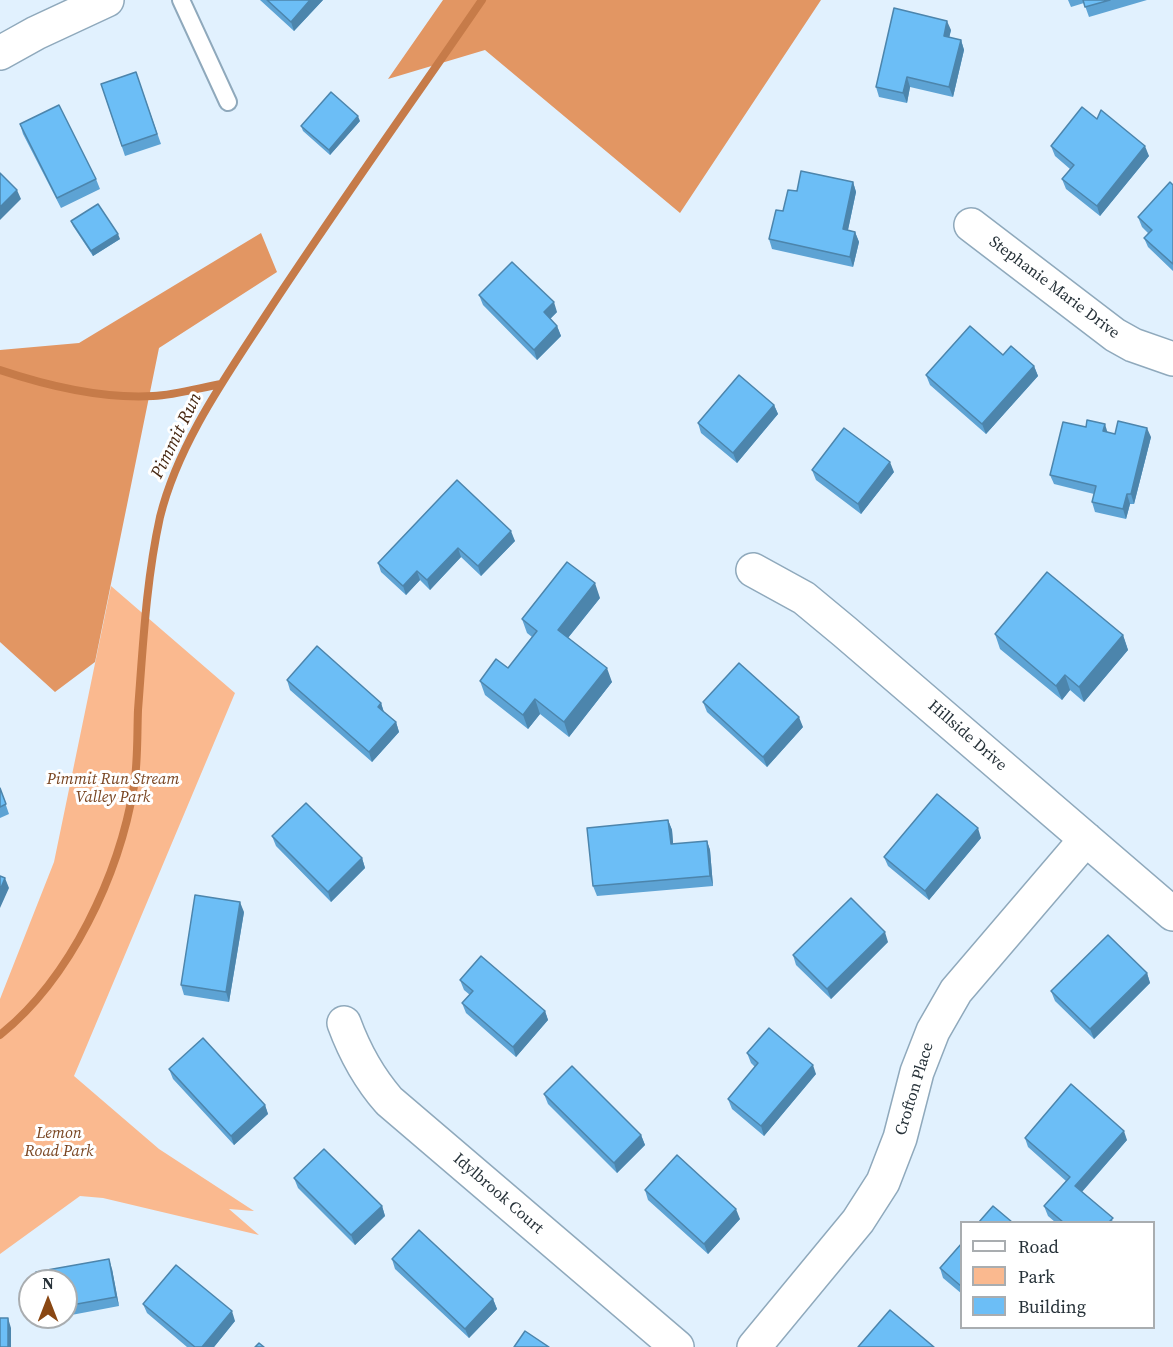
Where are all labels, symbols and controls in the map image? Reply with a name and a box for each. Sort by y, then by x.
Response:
street label: Stephanie Marie Drive [985,233,1123,343]
water label: Pimmit Run [147,390,207,482]
street label: Hillside Drive [924,697,1010,775]
park label: Pimmit Run Stream Valley Park [47,770,179,808]
street label: Crofton Place [892,1040,938,1138]
park label: Lemon Road Park [24,1124,94,1162]
street label: Idylbrook Court [449,1150,547,1238]
legend [960,1221,1155,1329]
text: Road [1018,1234,1059,1259]
text: Park [1018,1264,1055,1289]
north arrow [18,1269,78,1329]
text: N [42,1272,54,1294]
text: Building [1018,1294,1086,1319]

